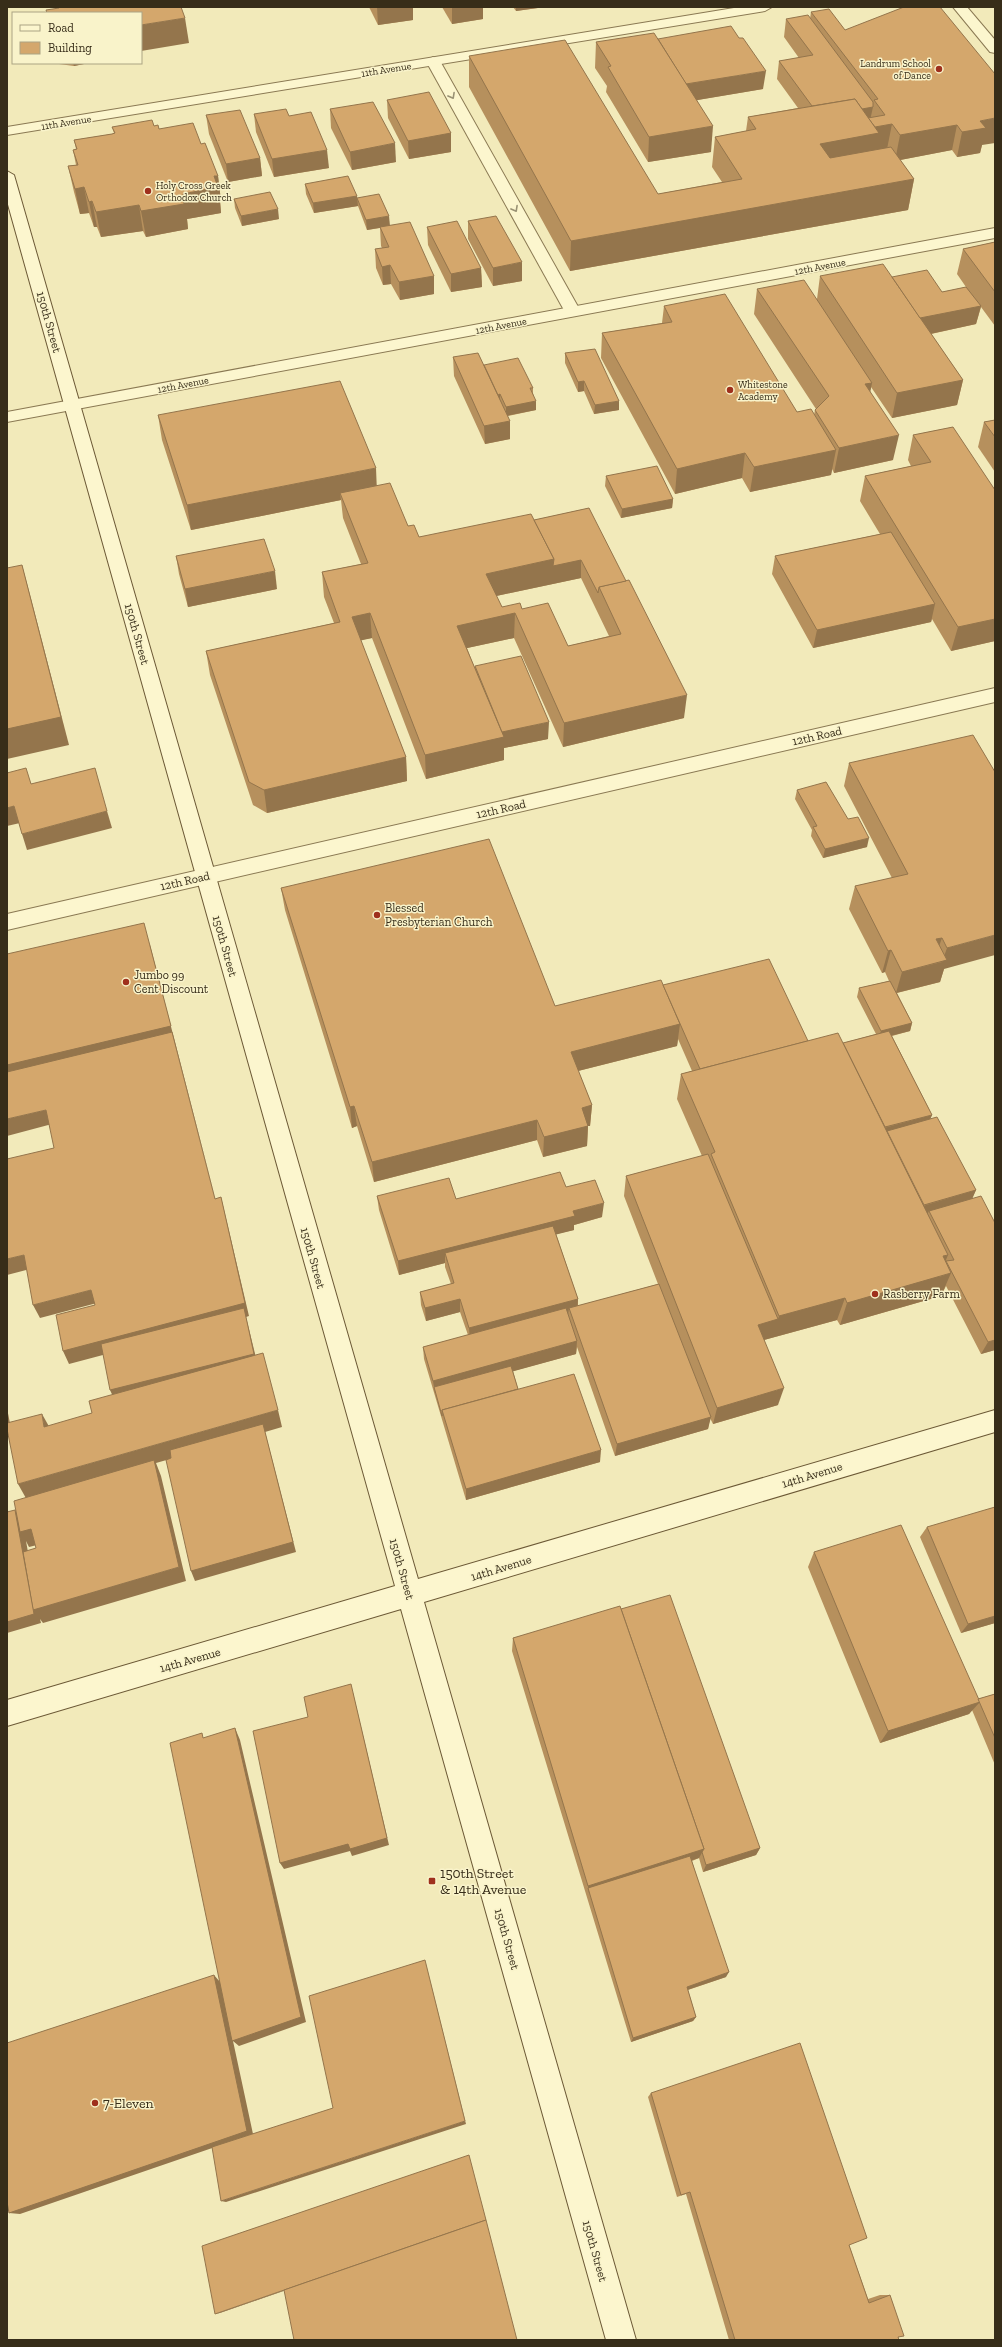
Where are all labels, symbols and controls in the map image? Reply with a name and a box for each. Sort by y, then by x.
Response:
legend [12,12,142,64]
text: Road [48,21,74,35]
text: Building [48,41,92,55]
place label: Landrum School of Dance [860,58,931,82]
street label: 11th Avenue [360,60,412,80]
marker: Landrum School of Dance [934,64,944,74]
one-way arrow [447,92,454,99]
street label: 11th Avenue [40,113,92,133]
place label: Holy Cross Greek Orthodox Church [156,180,232,204]
marker: Holy Cross Greek Orthodox Church [143,186,153,196]
one-way arrow [511,205,518,212]
street label: 12th Avenue [794,256,847,278]
street label: 150th Street [34,290,65,355]
street label: 12th Avenue [475,315,528,337]
street label: 12th Avenue [157,374,210,396]
place label: Whitestone Academy [738,379,788,403]
marker: Whitestone Academy [725,385,735,395]
street label: 150th Street [122,602,153,667]
street label: 12th Road [791,723,844,748]
street label: 12th Road [475,796,528,821]
street label: 12th Road [159,868,212,893]
place label: Blessed Presbyterian Church [385,901,493,929]
marker: Blessed Presbyterian Church [372,910,382,920]
street label: 150th Street [210,914,241,979]
place label: Jumbo 99 Cent Discount [134,968,209,996]
marker: Jumbo 99 Cent Discount [121,977,131,987]
street label: 150th Street [298,1226,329,1291]
place label: Rasberry Farm [883,1287,961,1301]
marker: Rasberry Farm [870,1289,880,1299]
street label: 14th Avenue [780,1459,844,1491]
street label: 150th Street [387,1537,418,1602]
street label: 14th Avenue [469,1552,533,1584]
street label: 14th Avenue [158,1645,222,1675]
place label: 150th Street & 14th Avenue [440,1865,527,1898]
marker: 150th Street & 14th Avenue [427,1876,437,1886]
street label: 150th Street [492,1907,523,1972]
place label: 7-Eleven [103,2095,154,2112]
marker: 7-Eleven [90,2098,100,2108]
street label: 150th Street [580,2219,611,2284]

